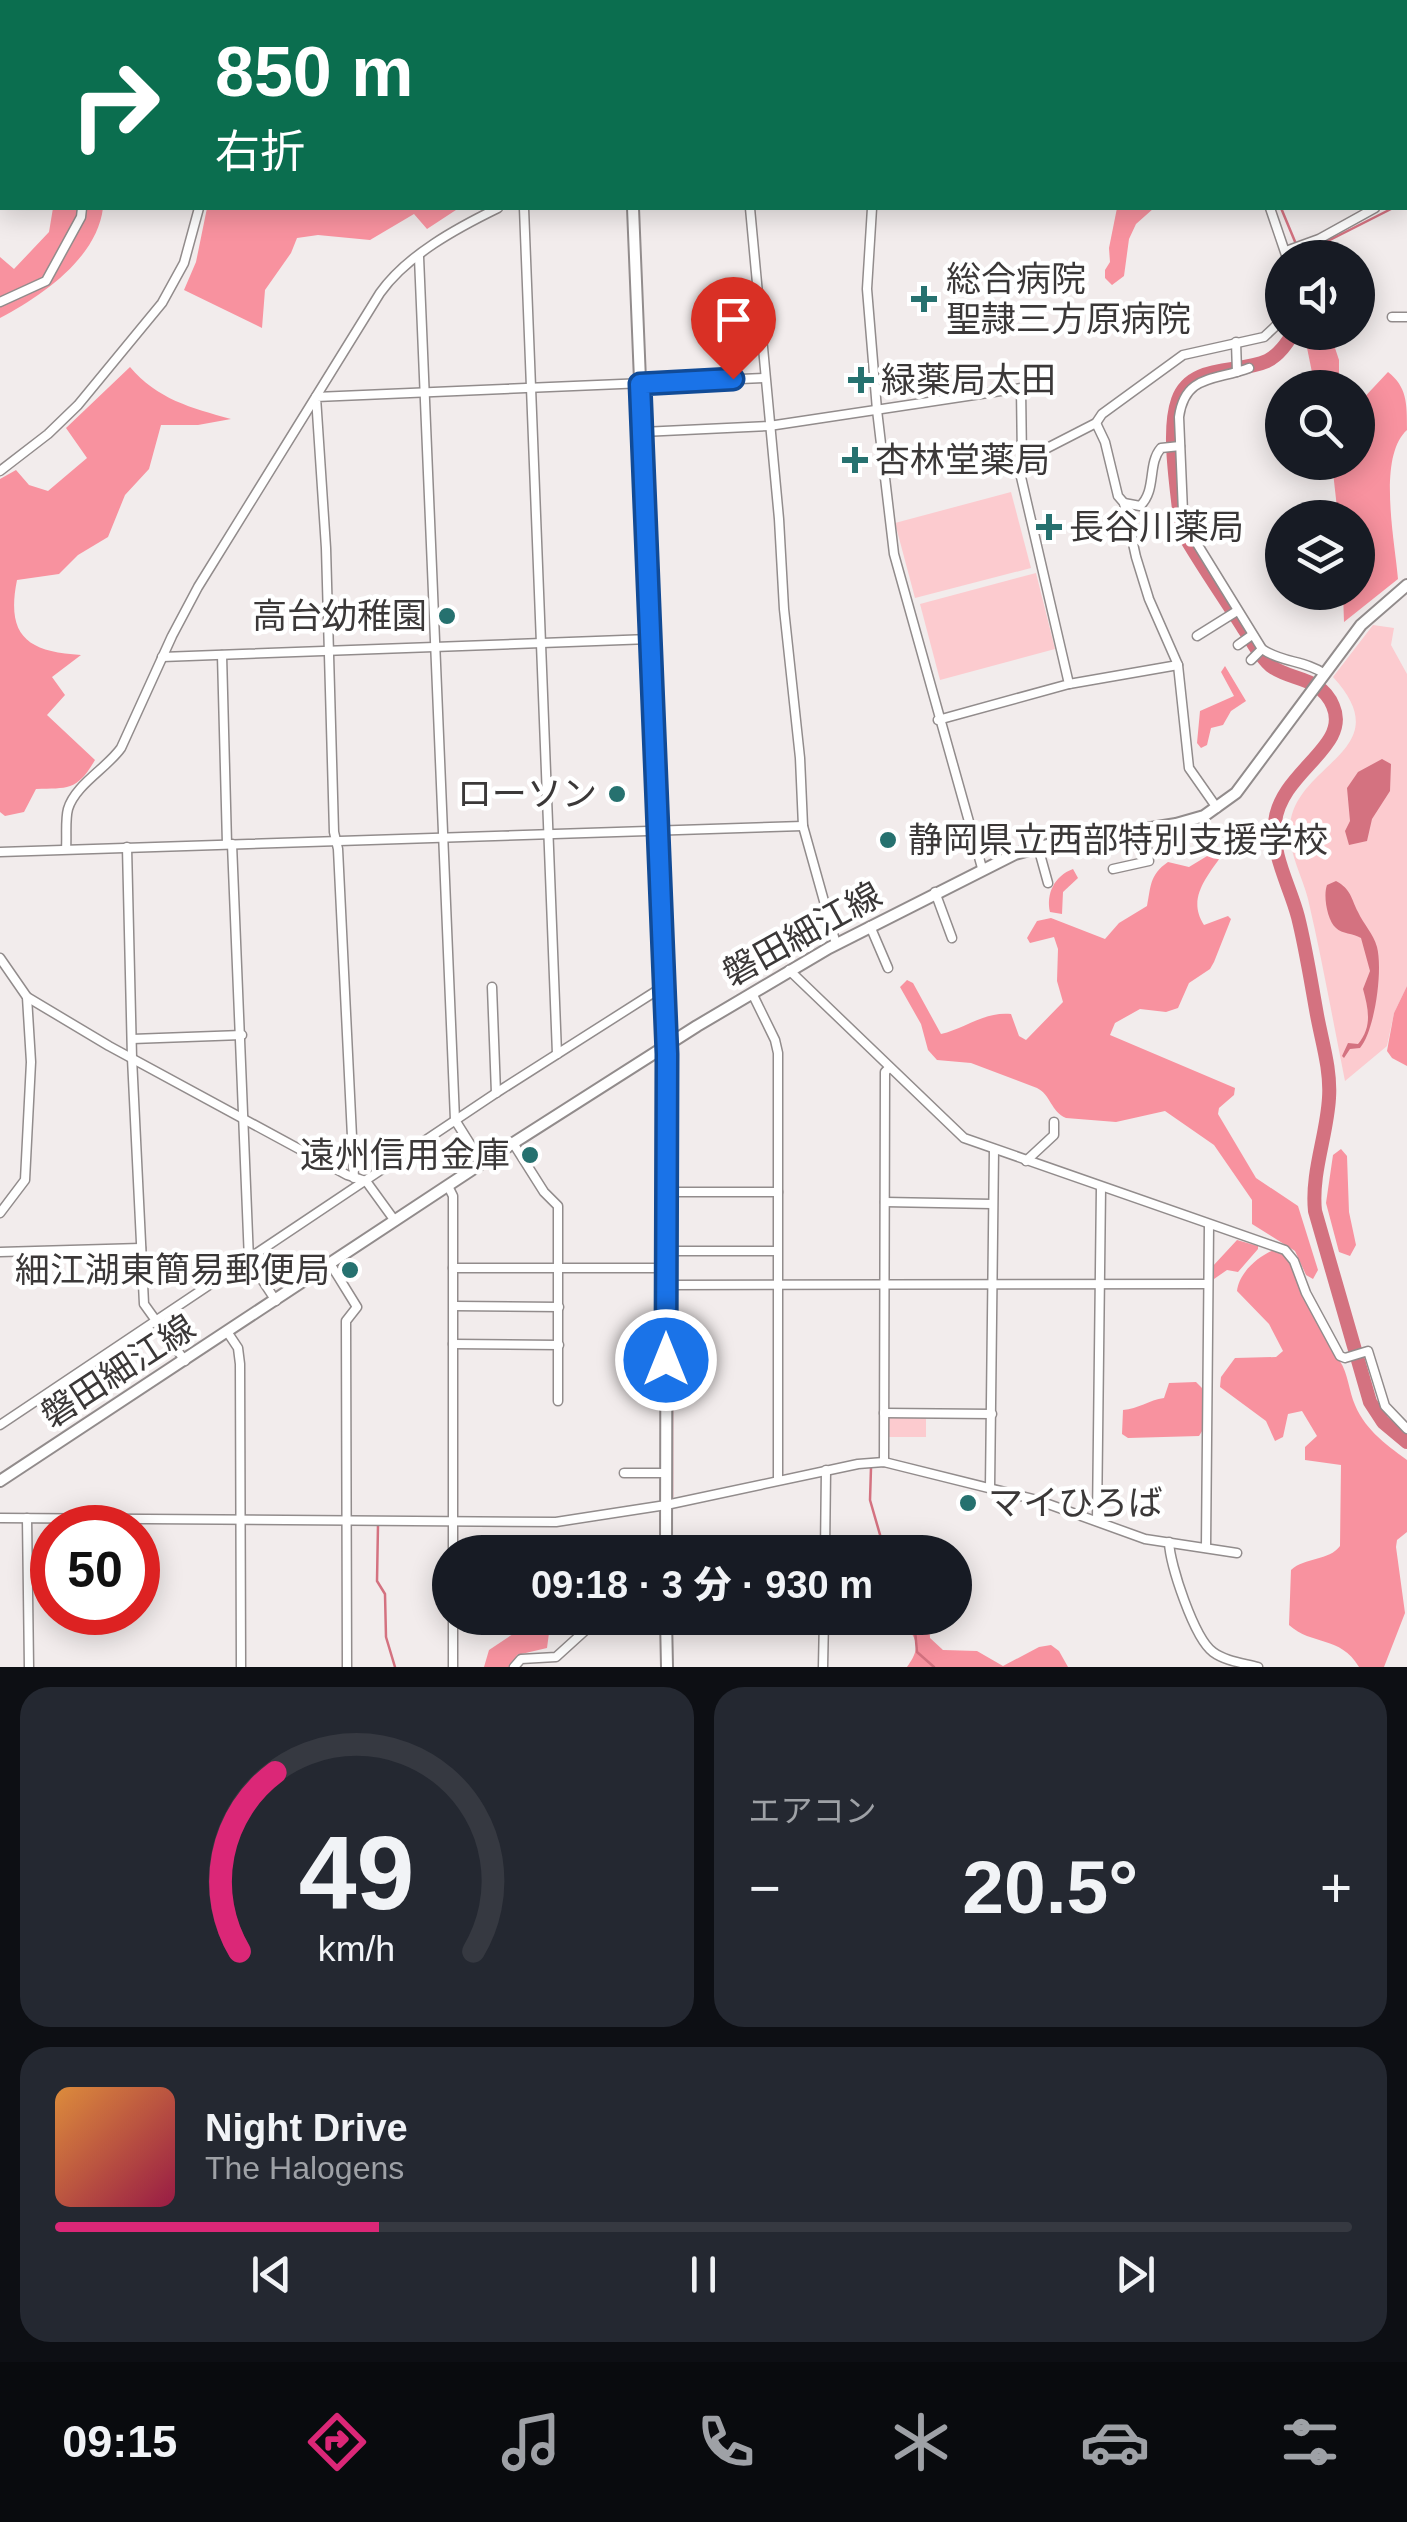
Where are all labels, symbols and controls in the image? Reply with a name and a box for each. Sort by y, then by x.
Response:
text: 850 m [215,33,413,111]
icon: right [50,40,180,170]
text: 右折 [215,126,305,177]
map controls [1265,240,1375,610]
button: sound [1265,240,1375,350]
place label: 総合病院 聖隷三方原病院 [946,259,1191,338]
pin [691,277,776,380]
marker: 総合病院 聖隷三方原病院 [911,286,937,312]
icon: arrive [706,292,761,347]
place label: 緑薬局太田 [881,360,1056,399]
marker: 緑薬局太田 [850,369,872,391]
button: search [1265,370,1375,480]
place label: 杏林堂薬局 [875,440,1050,479]
marker: 杏林堂薬局 [844,449,866,471]
button: layers [1265,500,1375,610]
place label: 長谷川薬局 [1069,507,1244,546]
marker: 長谷川薬局 [1038,516,1060,538]
place label: 高台幼稚園 [252,596,427,635]
marker: 高台幼稚園 [436,605,458,627]
place label: ローソン [457,774,597,813]
marker: ローソン [606,783,628,805]
place label: 静岡県立西部特別支援学校 [908,820,1328,859]
marker: 静岡県立西部特別支援学校 [877,829,899,851]
street label: 磐田細江線 [716,874,888,993]
place label: 遠州信用金庫 [300,1135,510,1174]
marker: 遠州信用金庫 [519,1144,541,1166]
place label: 細江湖東簡易郵便局 [15,1250,330,1289]
marker: 細江湖東簡易郵便局 [339,1259,361,1281]
street label: 磐田細江線 [34,1307,202,1435]
position arrow [614,1308,718,1412]
place label: マイひろば [988,1483,1163,1522]
marker: マイひろば [957,1492,979,1514]
speed limit sign: 50 [30,1505,160,1635]
text: 09:18 · 3 分 · 930 m [531,1564,873,1606]
text: エアコン [749,1793,877,1829]
text: 49 [299,1815,415,1931]
text: 20.5° [962,1845,1138,1929]
text: − [749,1857,781,1919]
text: + [1320,1857,1352,1919]
text: km/h [318,1929,395,1969]
text: Night Drive [205,2107,408,2149]
text: The Halogens [205,2150,404,2186]
icon: previous [244,2247,299,2302]
icon: pause [676,2247,731,2302]
icon: next [1108,2247,1163,2302]
icon: directions [302,2407,372,2477]
icon: music [496,2407,566,2477]
icon: phone [691,2407,761,2477]
icon: climate [886,2407,956,2477]
icon: car [1080,2407,1150,2477]
icon: filters [1275,2407,1345,2477]
text: 09:15 [62,2416,177,2467]

